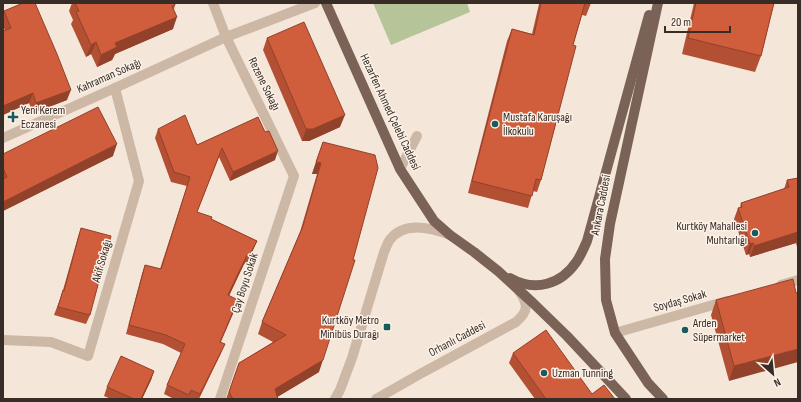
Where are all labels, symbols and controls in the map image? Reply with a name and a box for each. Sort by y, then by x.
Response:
scale bar [665,8,730,34]
text: 20 m [671,15,691,30]
street label: Hezarfen Ahmed Çelebi Caddesi [356,51,424,173]
street label: Kahraman Sokağı [75,55,143,97]
street label: Rezene Sokağı [245,55,283,113]
place label: Yeni Kerem Eczanesi [21,103,66,132]
place label: Mustafa Karuşağı İlkokulu [503,110,572,139]
marker: Yeni Kerem Eczanesi [8,112,18,122]
marker: Mustafa Karuşağı İlkokulu [490,119,500,129]
street label: Ankara Caddesi [588,174,614,237]
place label: Kurtköy Mahallesi Muhtarlığı [676,219,747,248]
marker: Kurtköy Mahallesi Muhtarlığı [750,228,760,238]
street label: Akif Sokağı [88,238,115,285]
street label: Çay Boyu Sokak [228,251,262,315]
street label: Soydaş Sokak [652,286,709,316]
place label: Kurtköy Metro Minibüs Durağı [320,313,379,342]
place label: Arden Süpermarket [692,316,745,345]
street label: Orhanlı Caddesi [426,318,488,360]
marker: Kurtköy Metro Minibüs Durağı [382,322,392,332]
marker: Arden Süpermarket [680,325,690,335]
north arrow [753,354,793,394]
place label: Uzman Tunning [552,366,613,381]
marker: Uzman Tunning [539,368,549,378]
text: N [772,375,783,390]

